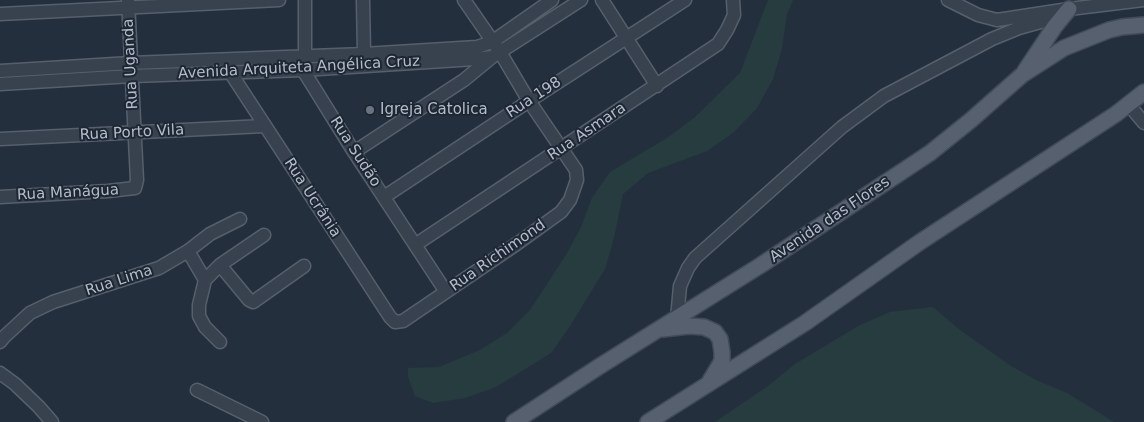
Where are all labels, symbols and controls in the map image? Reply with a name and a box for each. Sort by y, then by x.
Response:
street label: Rua Uganda [120,18,142,110]
street label: Avenida Arquiteta Angélica Cruz [178,53,420,83]
street label: Rua 198 [503,74,565,122]
street label: Rua Asmara [544,99,630,165]
place label: Igreja Catolica [380,101,488,119]
marker: Igreja Catolica [364,104,376,116]
street label: Rua Sudão [326,113,384,191]
street label: Rua Porto Vila [79,121,185,145]
street label: Rua Ucrânia [280,155,344,241]
street label: Avenida das Flores [767,173,893,267]
street label: Rua Manágua [16,181,120,205]
street label: Rua Richimond [447,216,549,296]
street label: Rua Lima [83,262,155,300]

